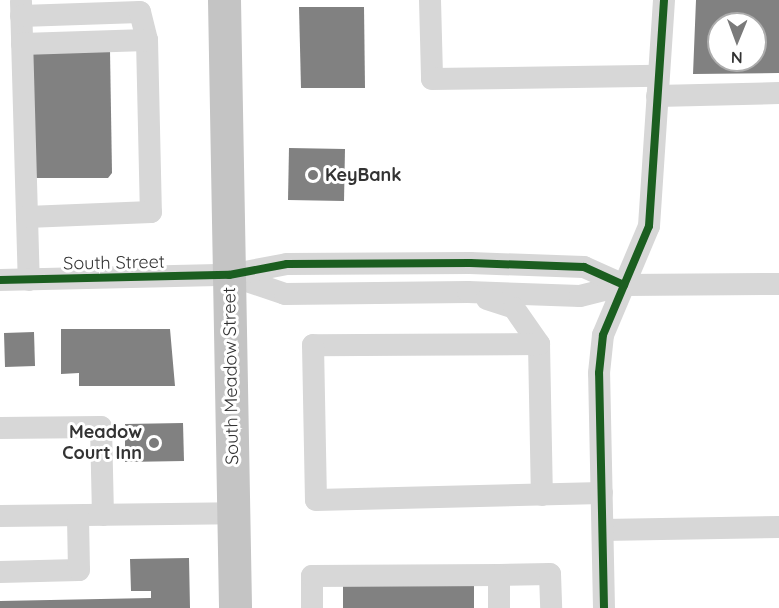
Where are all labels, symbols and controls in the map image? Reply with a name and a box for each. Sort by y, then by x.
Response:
north arrow [707,12,767,72]
text: N [731,48,743,68]
place label: KeyBank [325,164,402,186]
marker: KeyBank [306,168,320,182]
street label: South Street [63,251,165,275]
street label: South Meadow Street [219,287,243,465]
place label: Meadow Court Inn [62,422,142,464]
marker: Meadow Court Inn [147,436,161,450]

